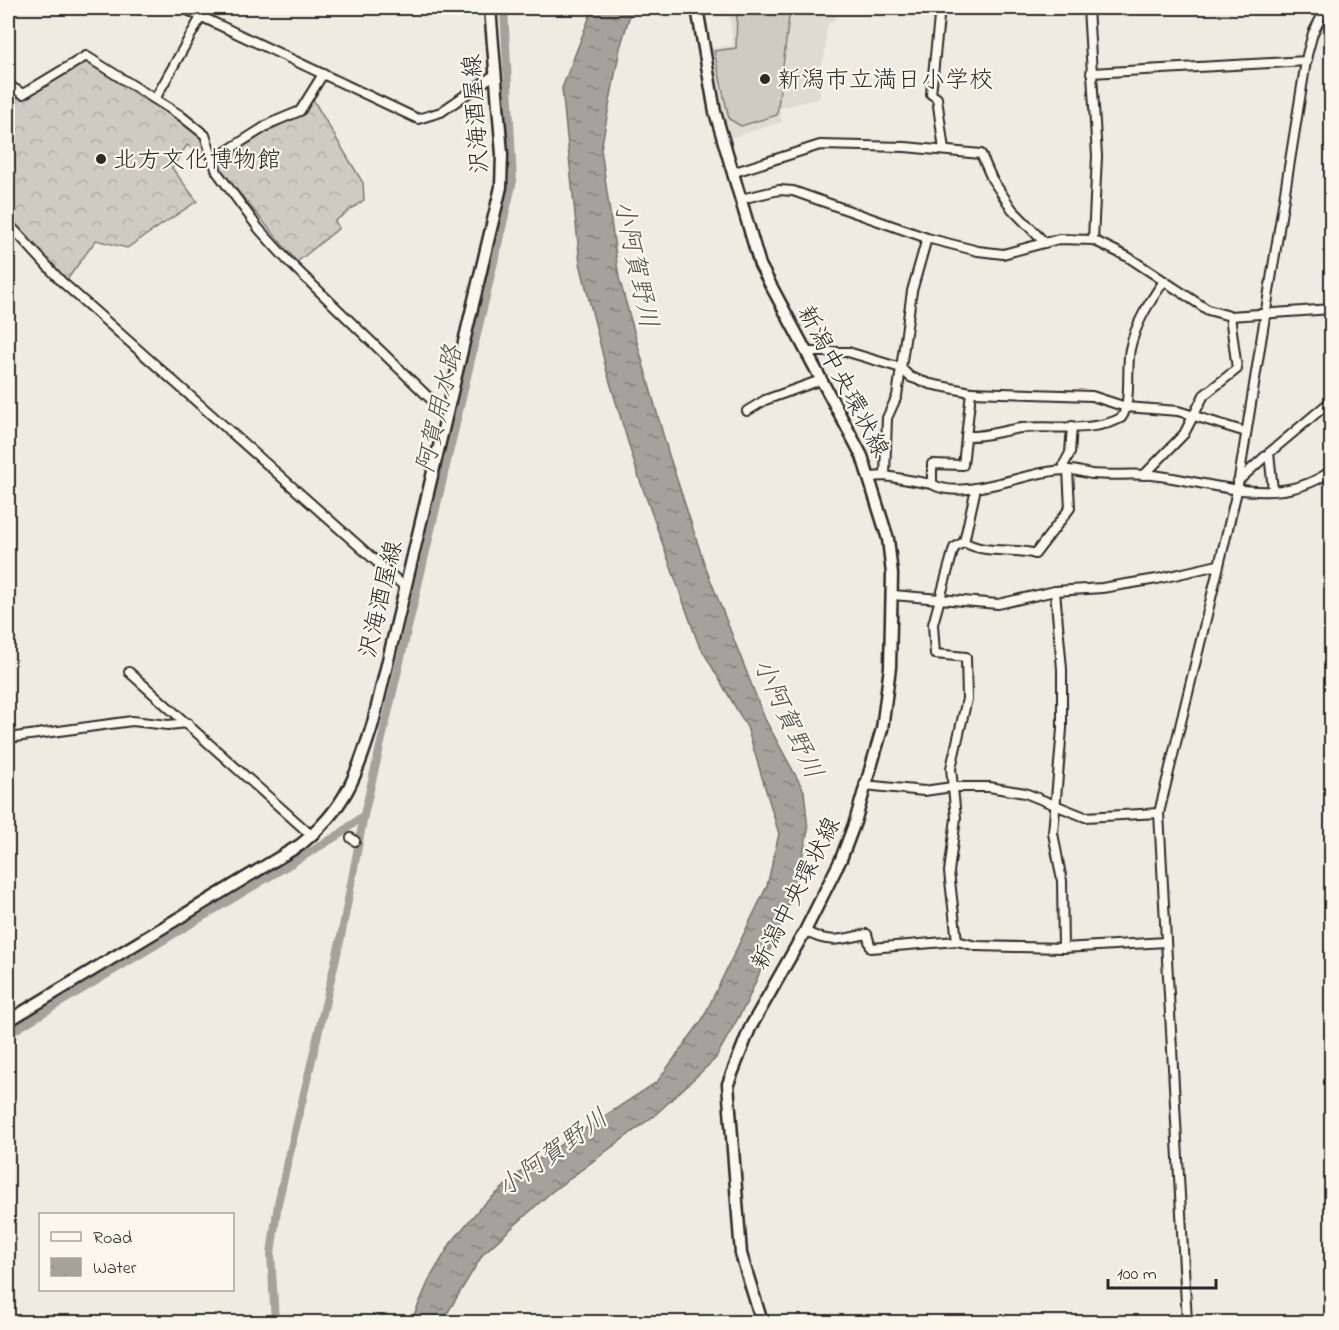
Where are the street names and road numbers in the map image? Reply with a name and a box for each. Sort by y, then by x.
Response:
street label: 沢海酒屋線 [456,53,499,175]
street label: 新潟中央環状線 [787,300,897,465]
street label: 沢海酒屋線 [352,537,413,662]
street label: 新潟中央環状線 [743,811,851,977]

